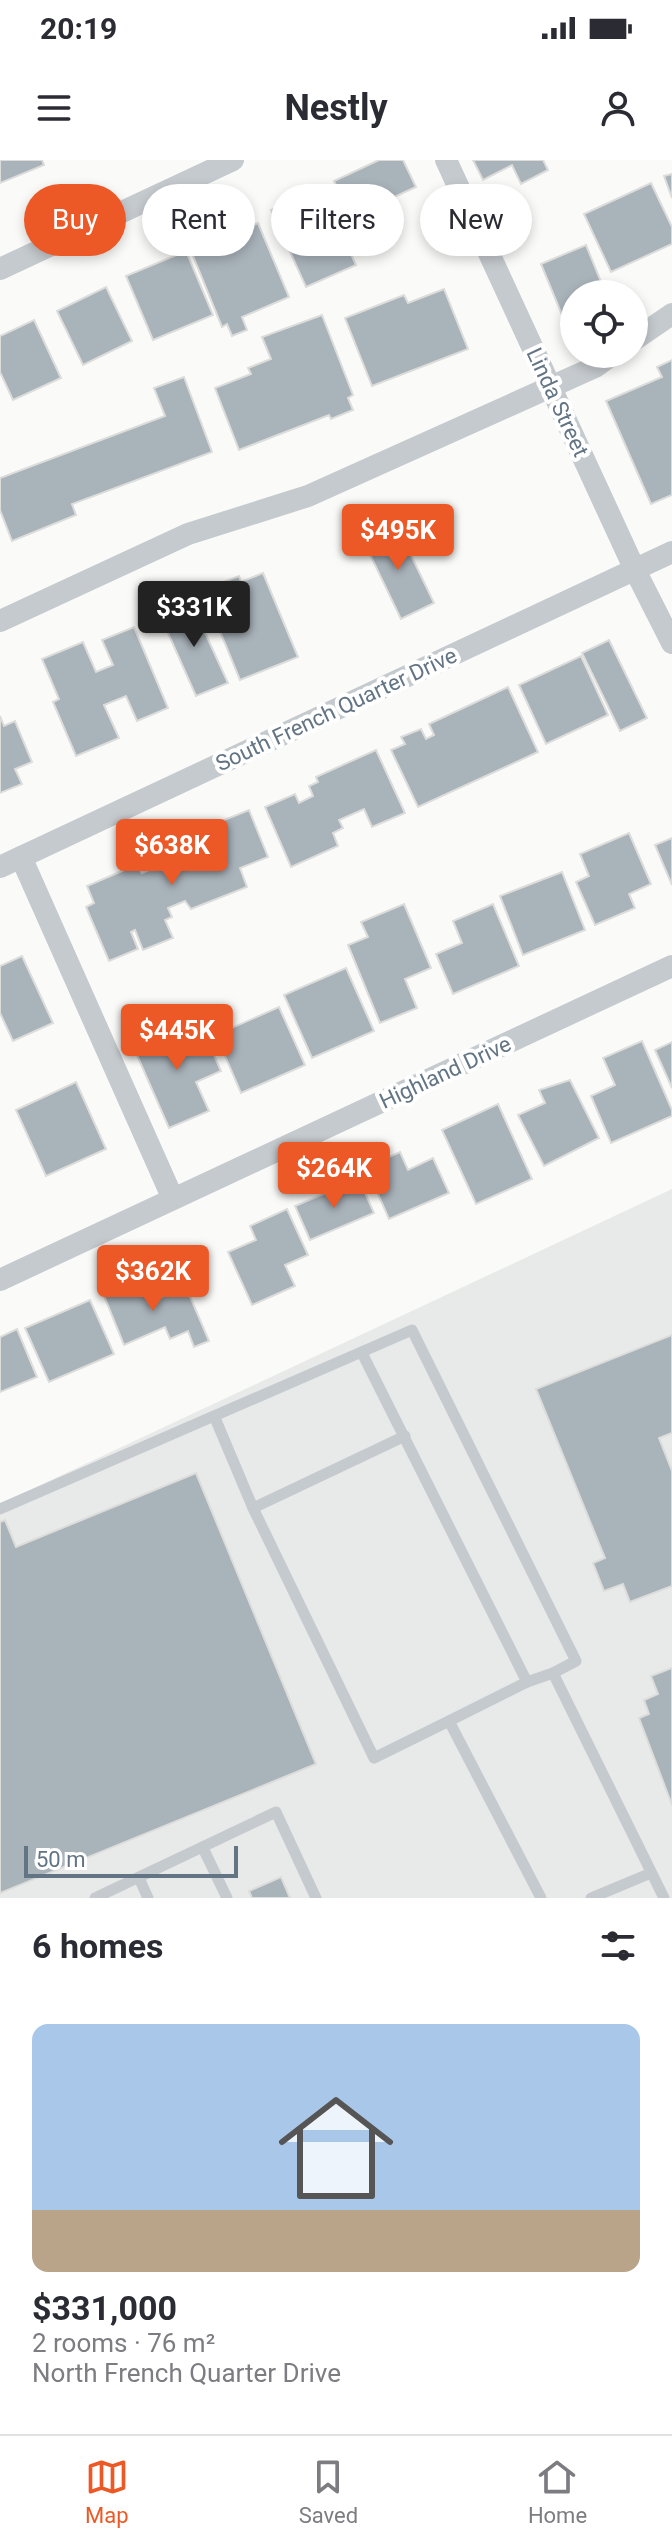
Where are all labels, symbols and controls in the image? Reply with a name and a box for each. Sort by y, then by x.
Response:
text: 20:19 [40,11,117,46]
icon: menu [32,86,76,130]
icon: person [596,86,640,130]
text: Nestly [284,87,388,129]
chip: Buy [24,184,126,256]
chip: Rent [142,184,255,256]
chip: Filters [271,184,404,256]
chip: New [420,184,532,256]
map controls [560,280,648,368]
button: locate [560,280,648,368]
street label: Linda Street [521,344,594,461]
pin: $495K [342,504,454,572]
text: $495K [360,515,436,545]
pin: $331K [138,581,250,649]
text: $331K [156,592,232,622]
street label: South French Quarter Drive [212,643,461,776]
pin: $638K [116,819,228,887]
text: $638K [134,830,210,860]
pin: $445K [121,1004,233,1072]
text: $445K [139,1015,215,1045]
street label: Highland Drive [375,1031,515,1114]
pin: $264K [278,1142,390,1210]
text: $264K [296,1153,372,1183]
pin: $362K [97,1245,209,1313]
text: $362K [115,1256,191,1286]
scale bar [24,1842,238,1878]
text: 50 m [36,1847,85,1872]
icon: filters [596,1924,640,1968]
text: 6 homes [32,1926,163,1966]
icon: home [264,2076,408,2220]
text: $331,000 [32,2288,177,2328]
text: 2 rooms · 76 m² [32,2328,215,2358]
text: North French Quarter Drive [32,2358,341,2388]
tab: Map [85,2455,129,2528]
tab: Saved [299,2455,358,2528]
tab: Home [528,2455,587,2528]

